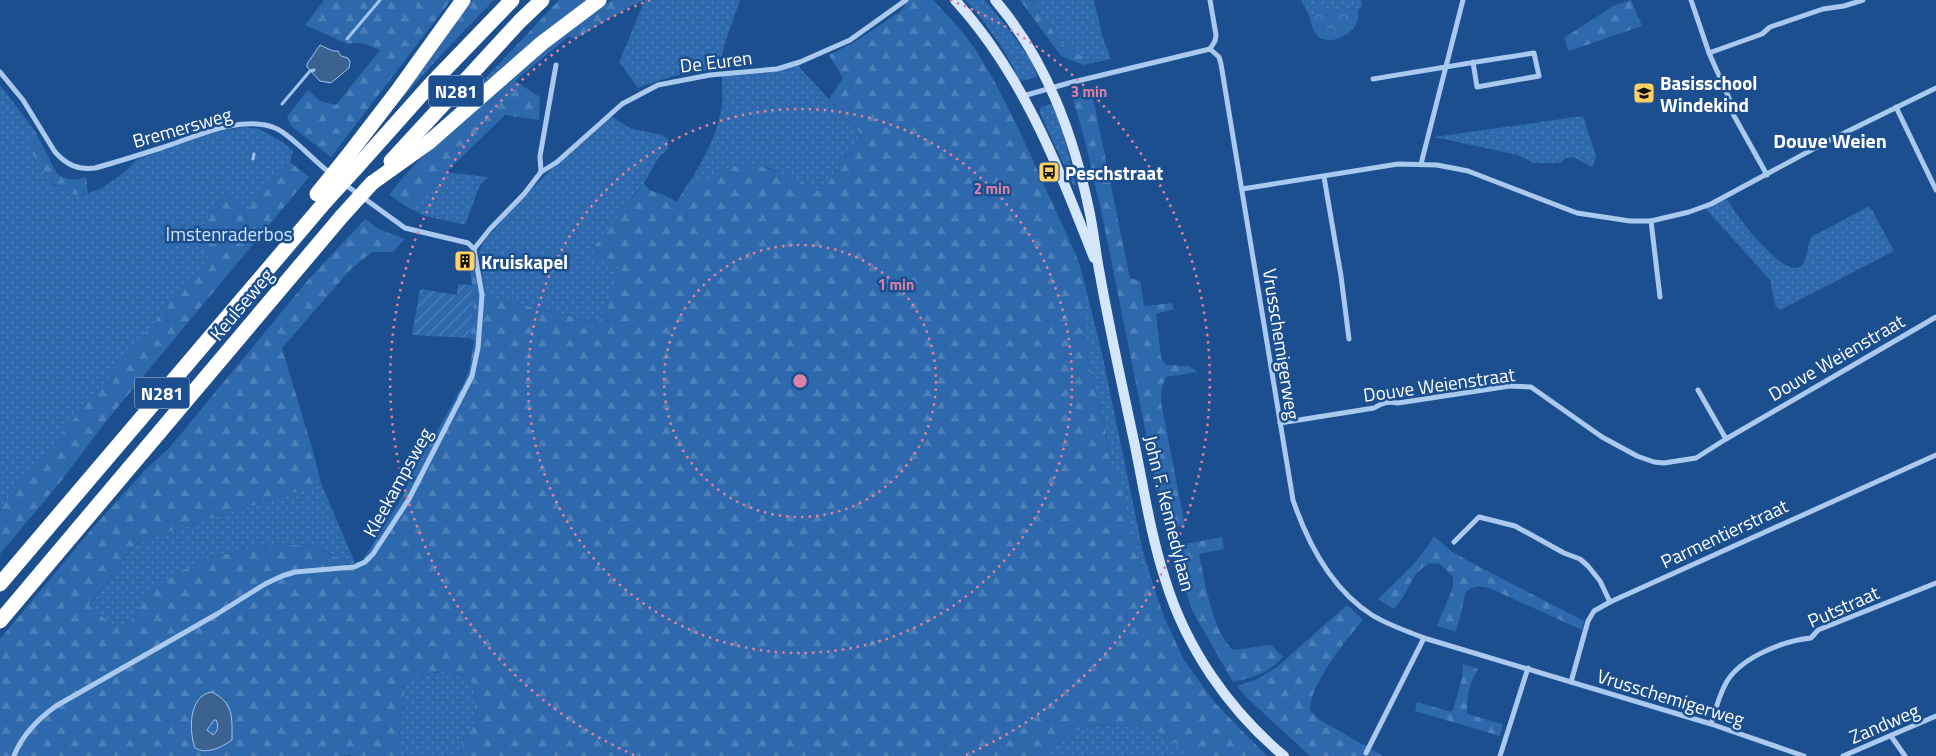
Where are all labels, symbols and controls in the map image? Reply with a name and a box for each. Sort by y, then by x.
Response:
street label: De Euren [678,42,754,80]
place label: Basisschool Windekind [1660,68,1757,119]
road number: N281 [428,76,484,106]
text: 3 min [1071,80,1107,103]
school or university icon: Basisschool Windekind [1632,81,1656,105]
street label: Bremersweg [129,99,235,155]
district label: Douve Weien [1773,125,1887,156]
place label: Peschstraat [1065,158,1163,187]
bus stop icon: Peschstraat [1037,160,1061,184]
text: 2 min [974,177,1010,200]
park label: Imstenraderbos [165,219,293,248]
place label: Kruiskapel [481,247,568,276]
building icon: Kruiskapel [453,249,477,273]
street label: Keulseweg [202,261,280,347]
street label: Vrusschemigerweg [1256,266,1308,422]
text: 1 min [878,273,914,296]
street label: Douve Weienstraat [1763,306,1910,408]
street label: Douve Weienstraat [1361,359,1517,409]
centre of rings [791,372,809,390]
road number: N281 [134,378,190,408]
street label: Kleekampsweg [355,422,439,542]
street label: John F. Kennedylaan [1137,432,1203,594]
street label: Parmentierstraat [1655,491,1793,575]
street label: Putstraat [1802,577,1884,635]
street label: Vrusschemigerweg [1594,661,1748,733]
street label: Zandweg [1844,695,1924,751]

